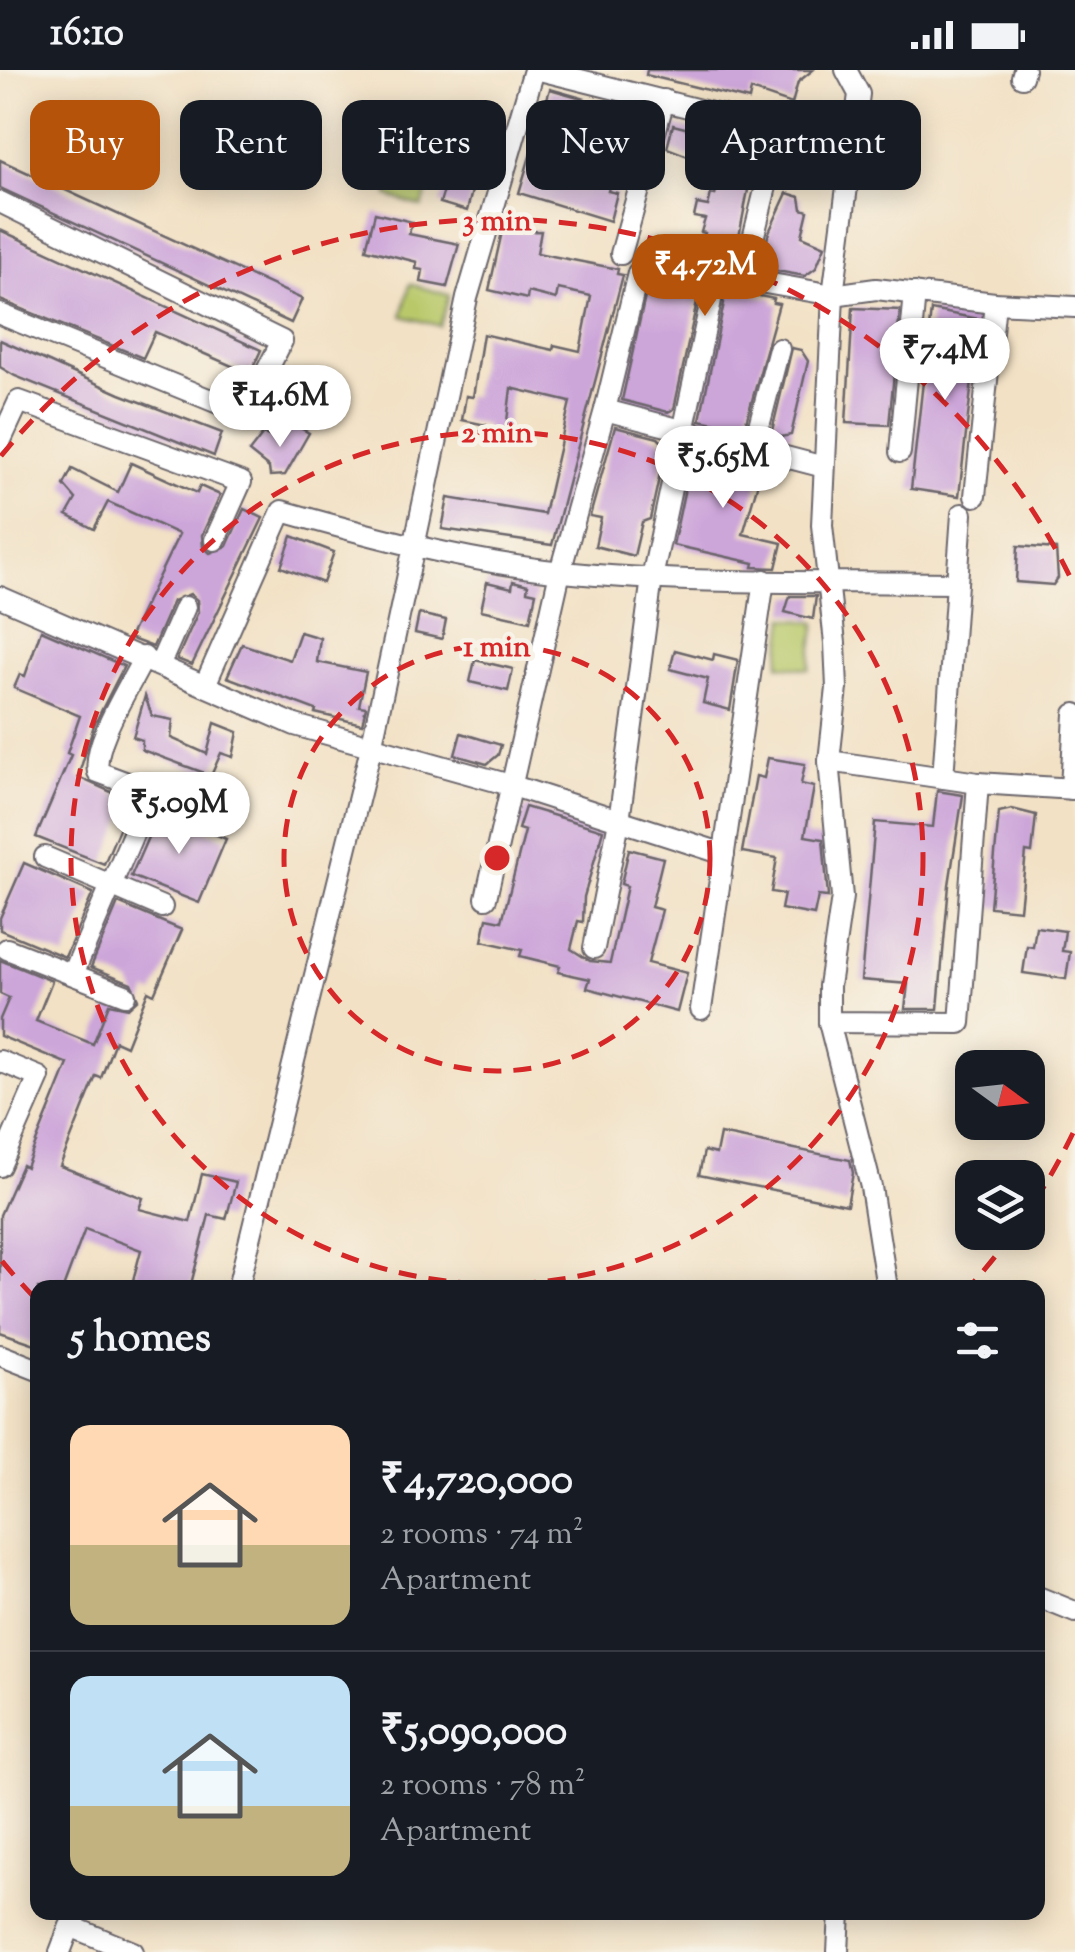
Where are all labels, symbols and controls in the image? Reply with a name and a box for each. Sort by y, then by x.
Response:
text: 16:10 [50,8,124,62]
chip: Buy [30,100,160,190]
chip: Rent [180,100,322,190]
chip: Filters [342,100,506,190]
chip: New [526,100,665,190]
chip: Apartment [685,100,921,190]
text: 3 min [462,201,532,244]
pin: ₹4.72M [624,234,786,319]
text: ₹4.72M [654,243,756,289]
pin: ₹7.4M [875,318,1015,403]
text: ₹7.4M [902,327,988,373]
pin: ₹14.6M [199,365,361,450]
text: ₹14.6M [231,374,329,420]
text: 2 min [461,413,533,456]
pin: ₹5.65M [642,426,804,511]
text: ₹5.65M [677,435,769,481]
text: 1 min [463,627,531,670]
pin: ₹5.09M [98,772,260,857]
text: ₹5.09M [130,781,228,827]
centre of rings [479,840,515,876]
north arrow [955,1050,1045,1140]
map controls [955,1050,1045,1250]
button: layers [955,1160,1045,1250]
text: 5 homes [70,1310,211,1370]
icon: filters [950,1313,1005,1368]
text: ₹4,720,000 [380,1452,573,1512]
icon: home [150,1465,270,1585]
text: 2 rooms · 74 m² [380,1512,584,1558]
text: Apartment [380,1558,531,1604]
text: ₹5,090,000 [380,1703,567,1763]
icon: home [150,1716,270,1836]
text: 2 rooms · 78 m² [380,1763,586,1809]
text: Apartment [380,1809,531,1855]

